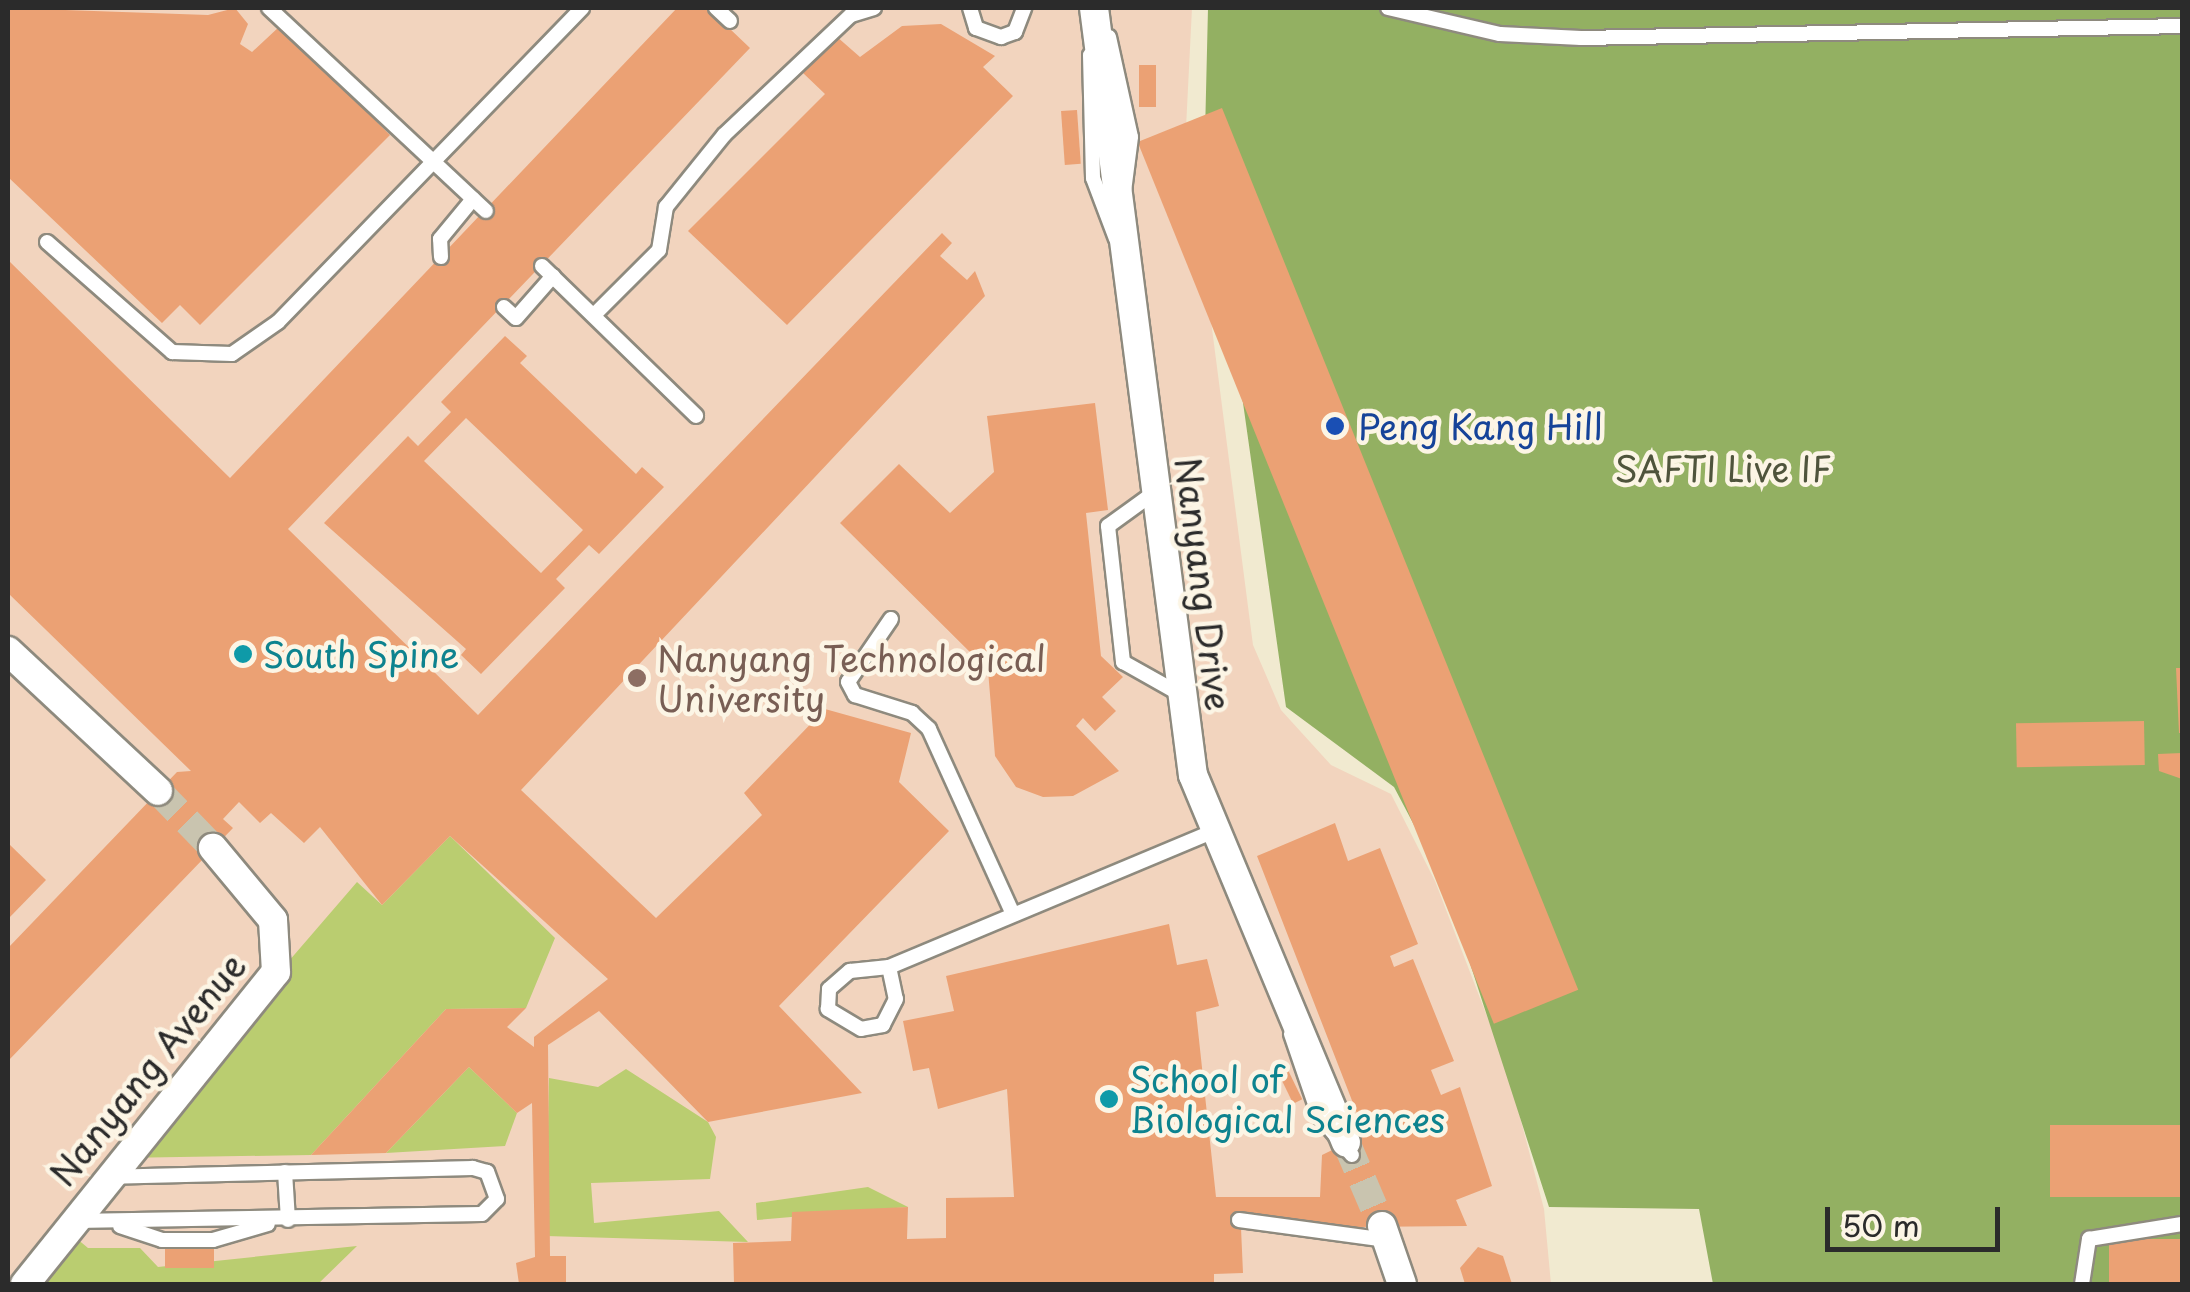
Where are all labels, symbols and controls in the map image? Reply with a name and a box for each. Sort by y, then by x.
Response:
place label: Peng Kang Hill [1358,405,1602,447]
marker: Peng Kang Hill [1322,413,1348,439]
park label: SAFTI Live IF [1613,447,1833,489]
street label: Nanyang Drive [1168,455,1240,713]
place label: South Spine [263,633,462,675]
place label: Nanyang Technological University [657,637,1045,719]
marker: South Spine [232,643,254,665]
marker: Nanyang Technological University [626,667,648,689]
street label: Nanyang Avenue [41,945,253,1193]
place label: School of Biological Sciences [1129,1058,1448,1140]
marker: School of Biological Sciences [1098,1088,1120,1110]
scale bar [1830,1187,2005,1249]
text: 50 m [1842,1202,1920,1247]

